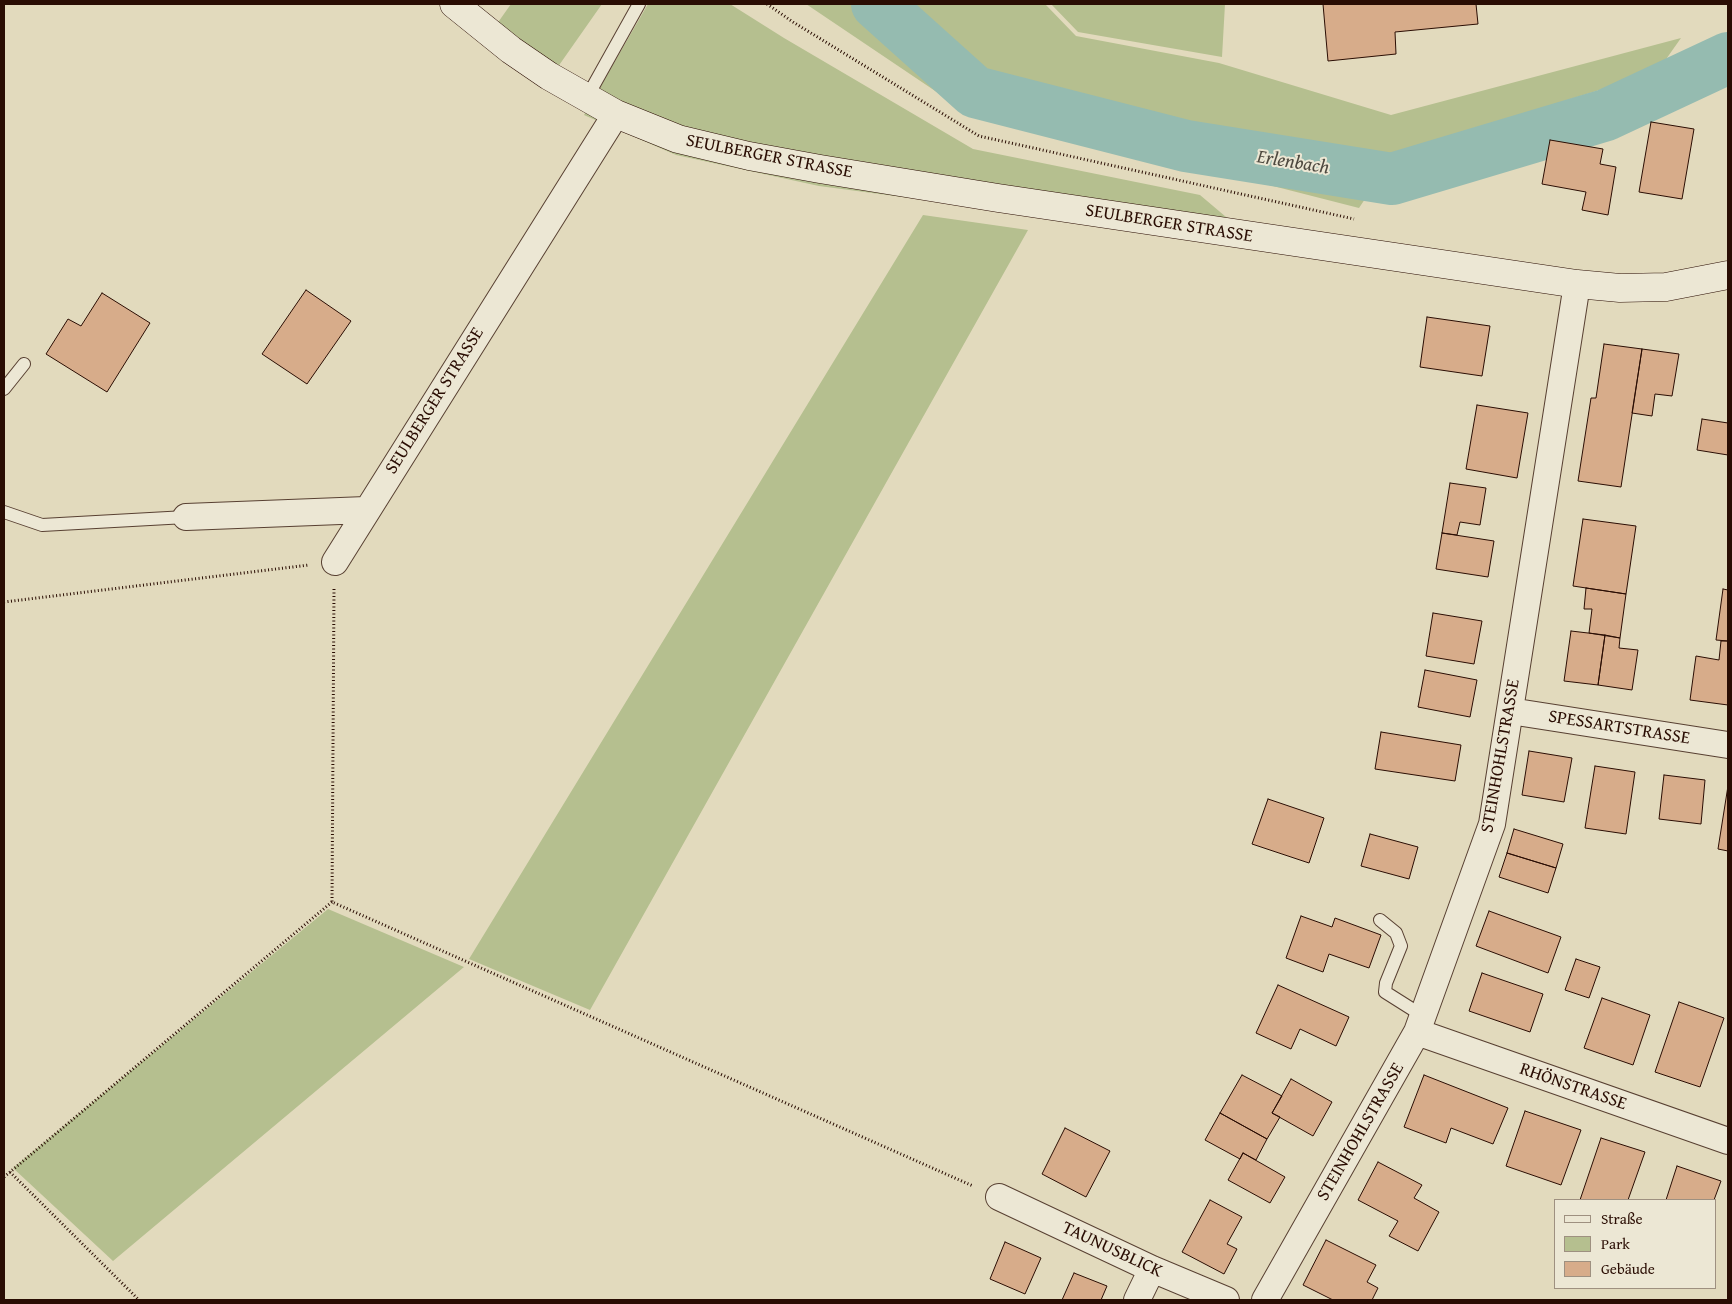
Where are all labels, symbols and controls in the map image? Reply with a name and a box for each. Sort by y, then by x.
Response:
street label: SEULBERGER STRASSE [684,130,854,184]
water label: Erlenbach [1255,146,1331,180]
street label: SEULBERGER STRASSE [1084,200,1254,248]
street label: SEULBERGER STRASSE [381,324,489,478]
street label: STEINHOHLSTRASSE [1477,677,1525,835]
street label: SPESSARTSTRASSE [1547,706,1691,750]
street label: STEINHOHLSTRASSE [1313,1059,1409,1205]
street label: RHÖNSTRASSE [1517,1059,1629,1115]
legend [1554,1199,1717,1289]
text: Straße [1601,1208,1643,1229]
street label: TAUNUSBLICK [1058,1217,1166,1283]
text: Park [1601,1233,1630,1254]
text: Gebäude [1601,1258,1655,1279]

